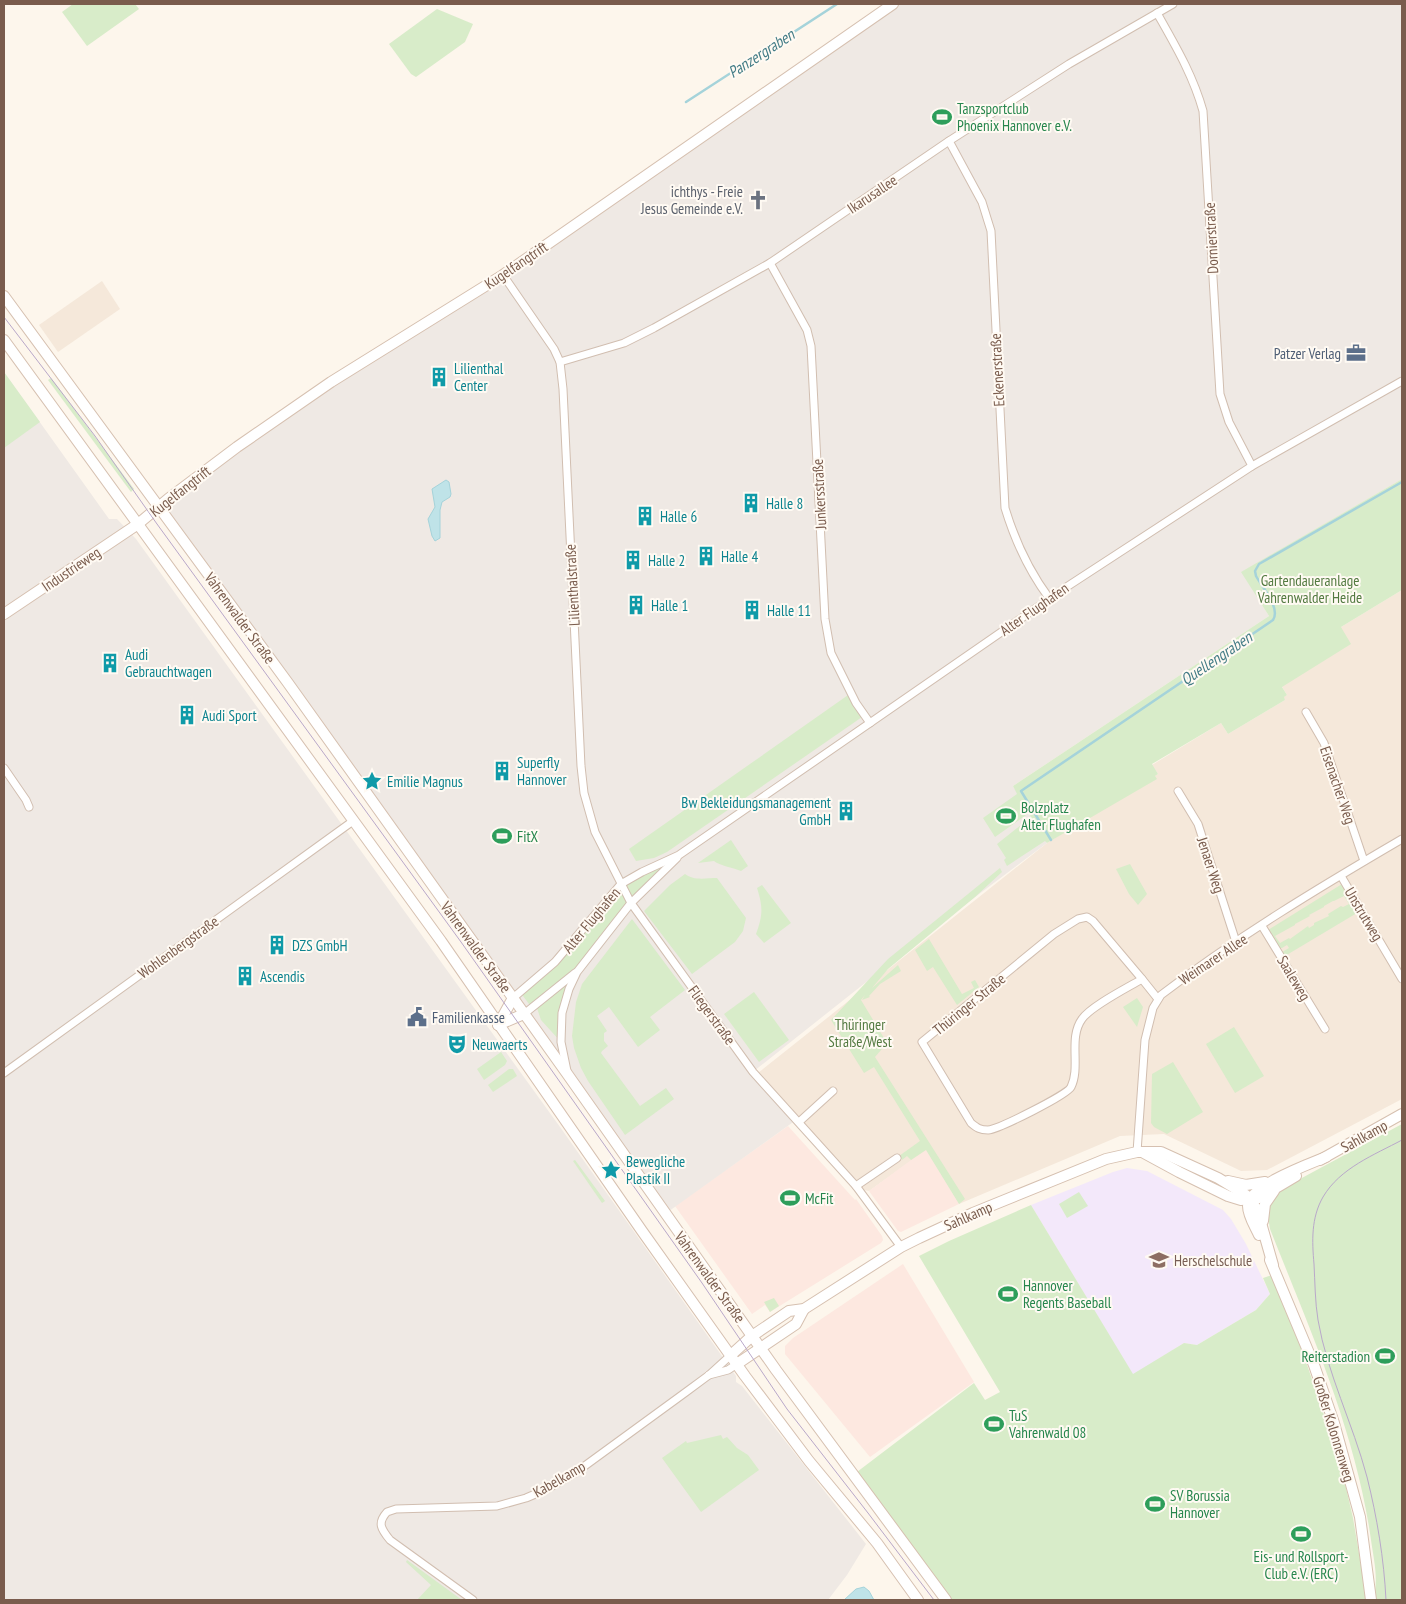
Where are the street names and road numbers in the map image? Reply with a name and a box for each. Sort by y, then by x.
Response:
street label: Ikarusallee [843,170,901,218]
street label: Dornierstraße [1200,202,1222,274]
street label: Kugelfangtrift [481,237,551,293]
street label: Eckenerstraße [986,333,1008,407]
street label: Junkersstraße [808,458,830,531]
street label: Kugelfangtrift [146,461,214,521]
street label: Industrieweg [38,542,104,596]
street label: Lilienthalstraße [560,544,584,626]
street label: Vahrenwalder Straße [200,568,280,667]
street label: Alter Flughafen [996,578,1072,640]
street label: Eisenacher Weg [1316,744,1360,826]
street label: Jenaer Weg [1193,834,1229,895]
street label: Alter Flughafen [558,883,624,957]
street label: Unstrutweg [1341,884,1387,944]
street label: Vahrenwalder Straße [436,897,516,996]
street label: Wohlenbergstraße [134,911,222,983]
street label: Weimarer Allee [1175,929,1251,989]
street label: Saaleweg [1273,952,1315,1004]
street label: Thüringer Straße [929,969,1009,1039]
street label: Fliegerstraße [684,982,740,1048]
street label: Sahlkamp [1337,1115,1391,1157]
street label: Sahlkamp [941,1197,995,1235]
street label: Vahrenwalder Straße [670,1227,750,1326]
street label: Großer Kolonnenweg [1309,1374,1359,1484]
street label: Kabelkamp [529,1456,589,1502]

